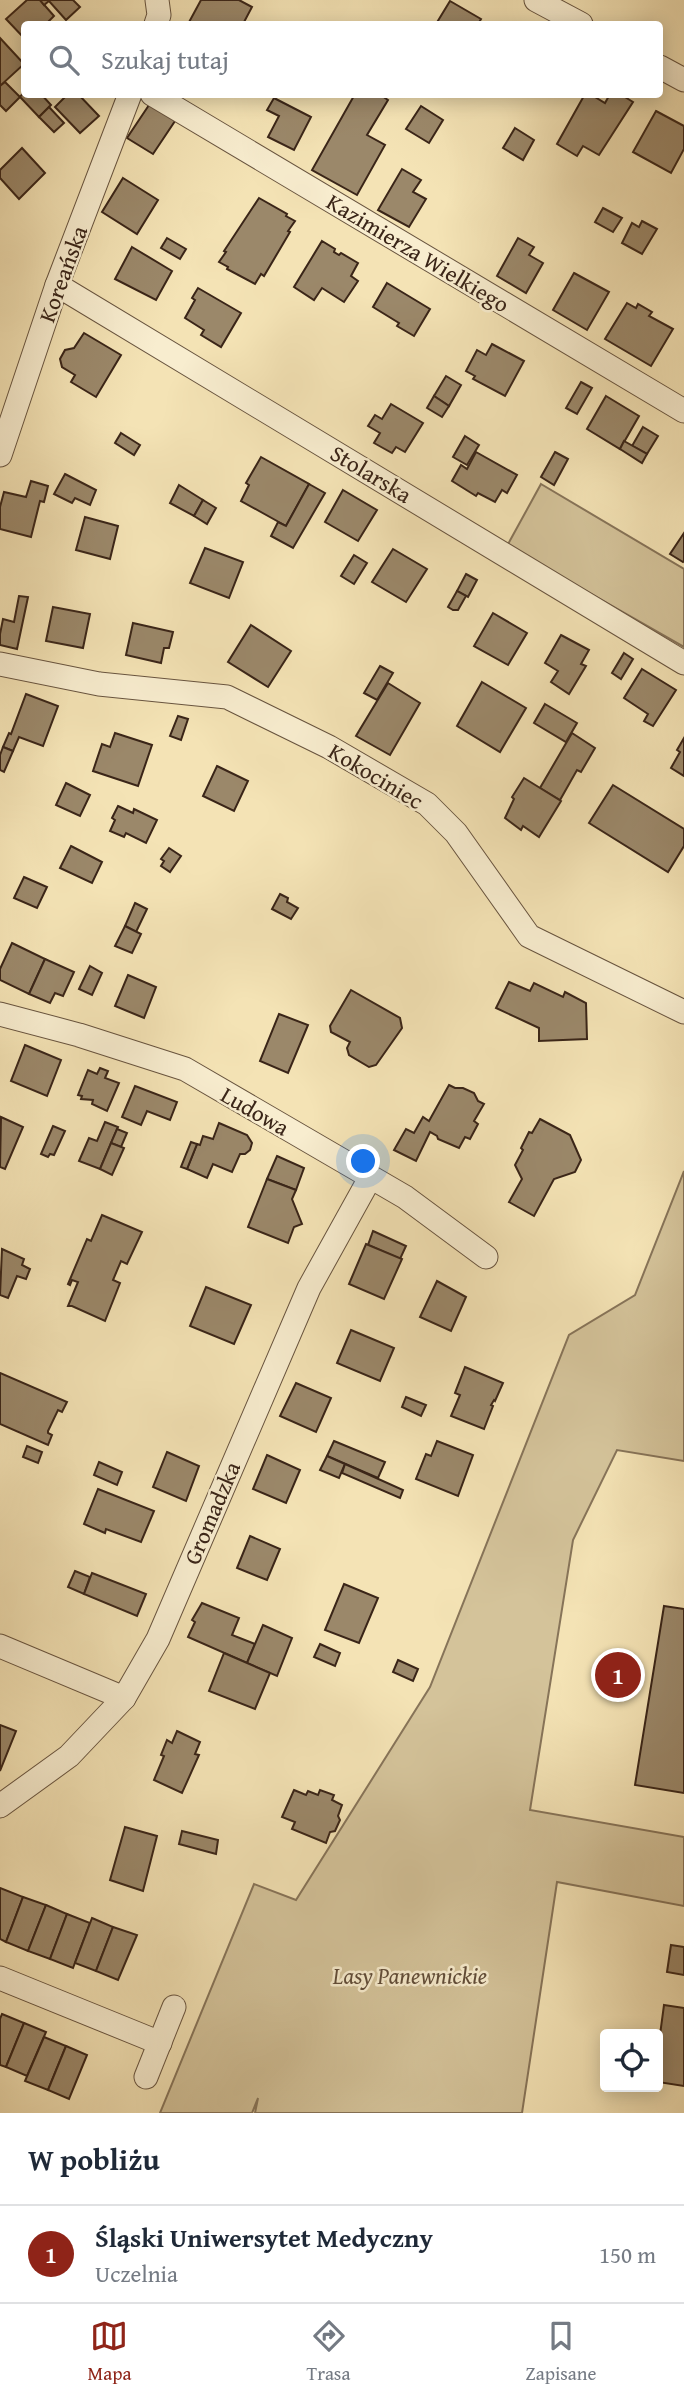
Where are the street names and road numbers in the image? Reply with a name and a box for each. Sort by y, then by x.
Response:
street label: Kazimierza Wielkiego [321,185,516,320]
street label: Koreańska [30,221,95,327]
street label: Stolarska [324,436,418,511]
street label: Kokociniec [323,734,430,817]
street label: Ludowa [215,1078,296,1143]
street label: Gromadzka [175,1456,248,1569]

